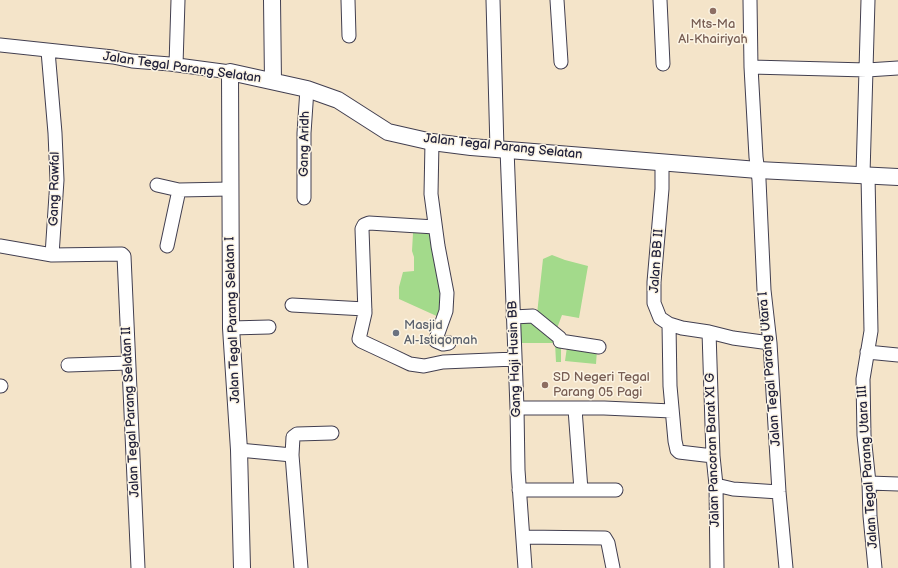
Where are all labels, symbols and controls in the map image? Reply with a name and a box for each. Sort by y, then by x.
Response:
marker: Mts-Ma Al-Khairiyah [708,6,718,16]
place label: Mts-Ma Al-Khairiyah [678,17,748,48]
street label: Jalan Tegal Parang Selatan [102,49,262,87]
street label: Gang Aridh [297,111,313,177]
street label: Jalan Tegal Parang Selatan [423,131,583,163]
street label: Gang Rawfal [47,152,63,226]
street label: Jalan BB II [647,228,667,294]
street label: Jalan Tegal Parang Selatan I [222,236,244,404]
street label: Jalan Tegal Parang Utara I [755,291,785,447]
street label: Gang Haji Husin BB [505,300,525,418]
place label: Masjid Al-Istiqomah [404,318,477,349]
street label: Jalan Tegal Parang Selatan II [119,326,143,498]
marker: Masjid Al-Istiqomah [391,328,401,338]
place label: SD Negeri Tegal Parang 05 Pagi [553,370,650,401]
street label: Jalan Pancoran Barat XI G [703,373,723,527]
marker: SD Negeri Tegal Parang 05 Pagi [540,380,550,390]
street label: Jalan Tegal Parang Utara III [855,385,881,549]

